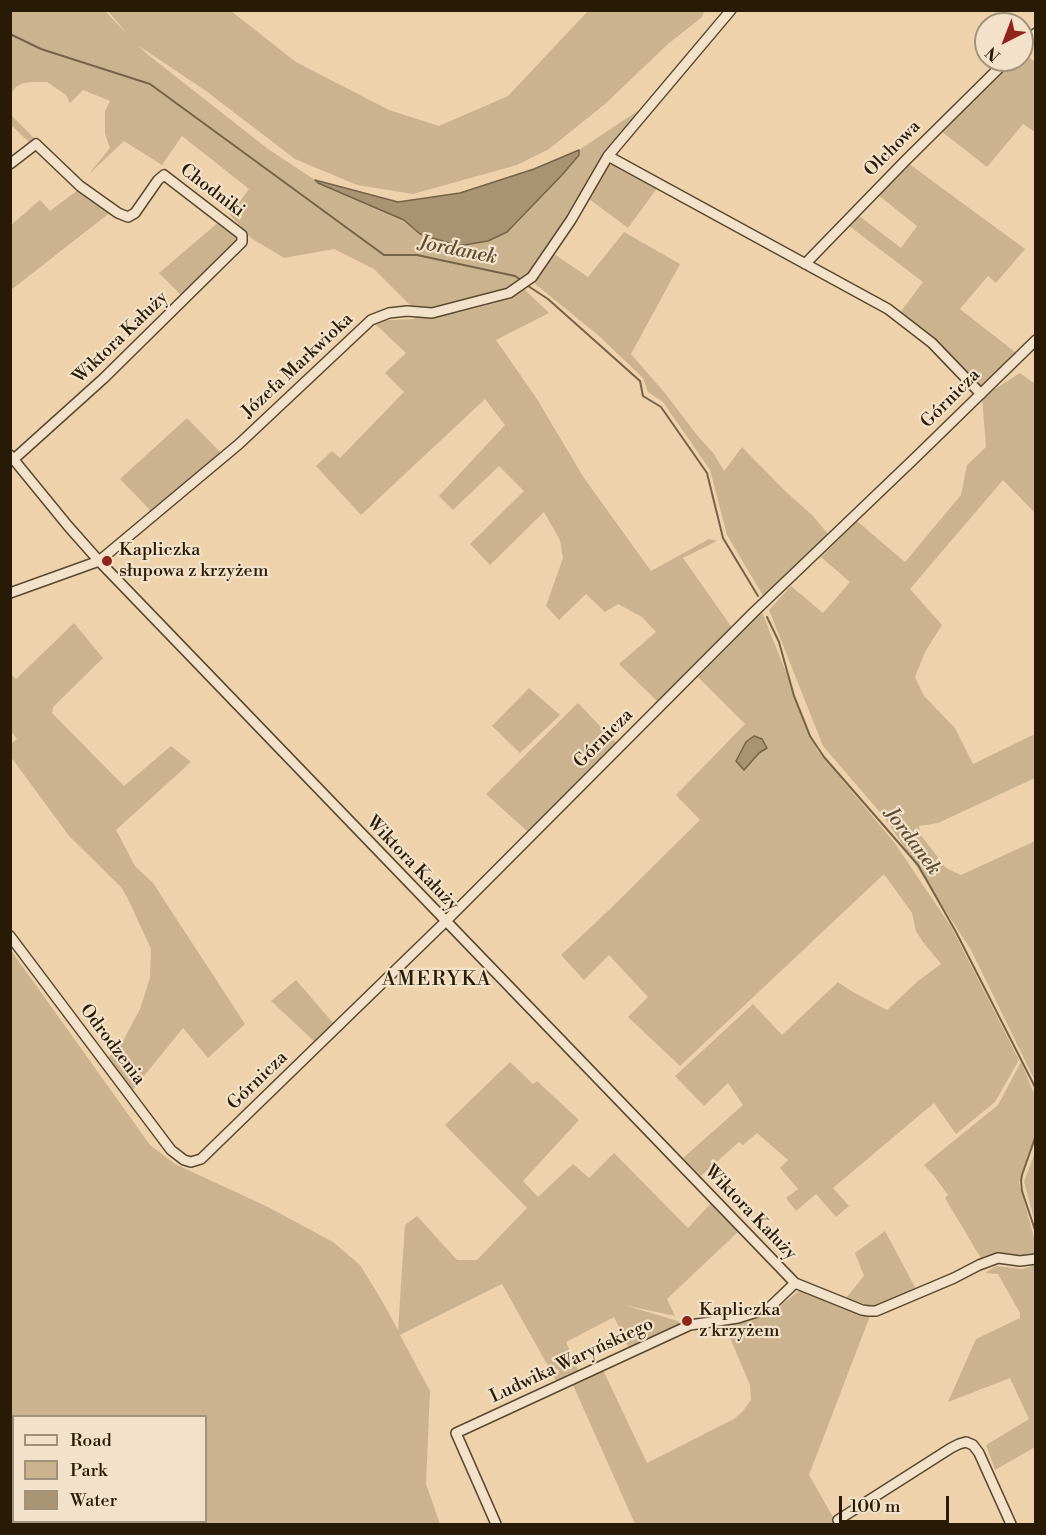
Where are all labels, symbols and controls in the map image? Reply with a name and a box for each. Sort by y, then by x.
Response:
north arrow [974,12,1034,72]
text: N [982,42,1005,66]
street label: Olchowa [860,116,926,182]
street label: Chodniki [175,160,249,222]
water label: Jordanek [417,232,499,270]
street label: Wiktora Kałuży [69,287,173,389]
street label: Józefa Markwioka [238,309,358,423]
street label: Górnicza [917,365,985,433]
place label: Kapliczka słupowa z krzyżem [119,540,268,582]
marker: Kapliczka słupowa z krzyżem [100,554,114,568]
street label: Górnicza [570,705,638,773]
water label: Jordanek [879,803,945,881]
street label: Wiktora Kałuży [361,812,463,916]
district label: AMERYKA [382,968,492,992]
street label: Odrodzenia [75,1000,149,1090]
street label: Górnicza [224,1047,292,1115]
street label: Wiktora Kałuży [699,1161,801,1265]
place label: Kapliczka z krzyżem [699,1300,780,1342]
street label: Ludwika Waryńskiego [487,1314,657,1408]
marker: Kapliczka z krzyżem [680,1314,694,1328]
legend [12,1415,207,1523]
text: Road [70,1429,112,1452]
text: Park [70,1459,107,1482]
scale bar [842,1484,952,1522]
text: Water [70,1489,117,1512]
text: 100 m [850,1495,901,1518]

